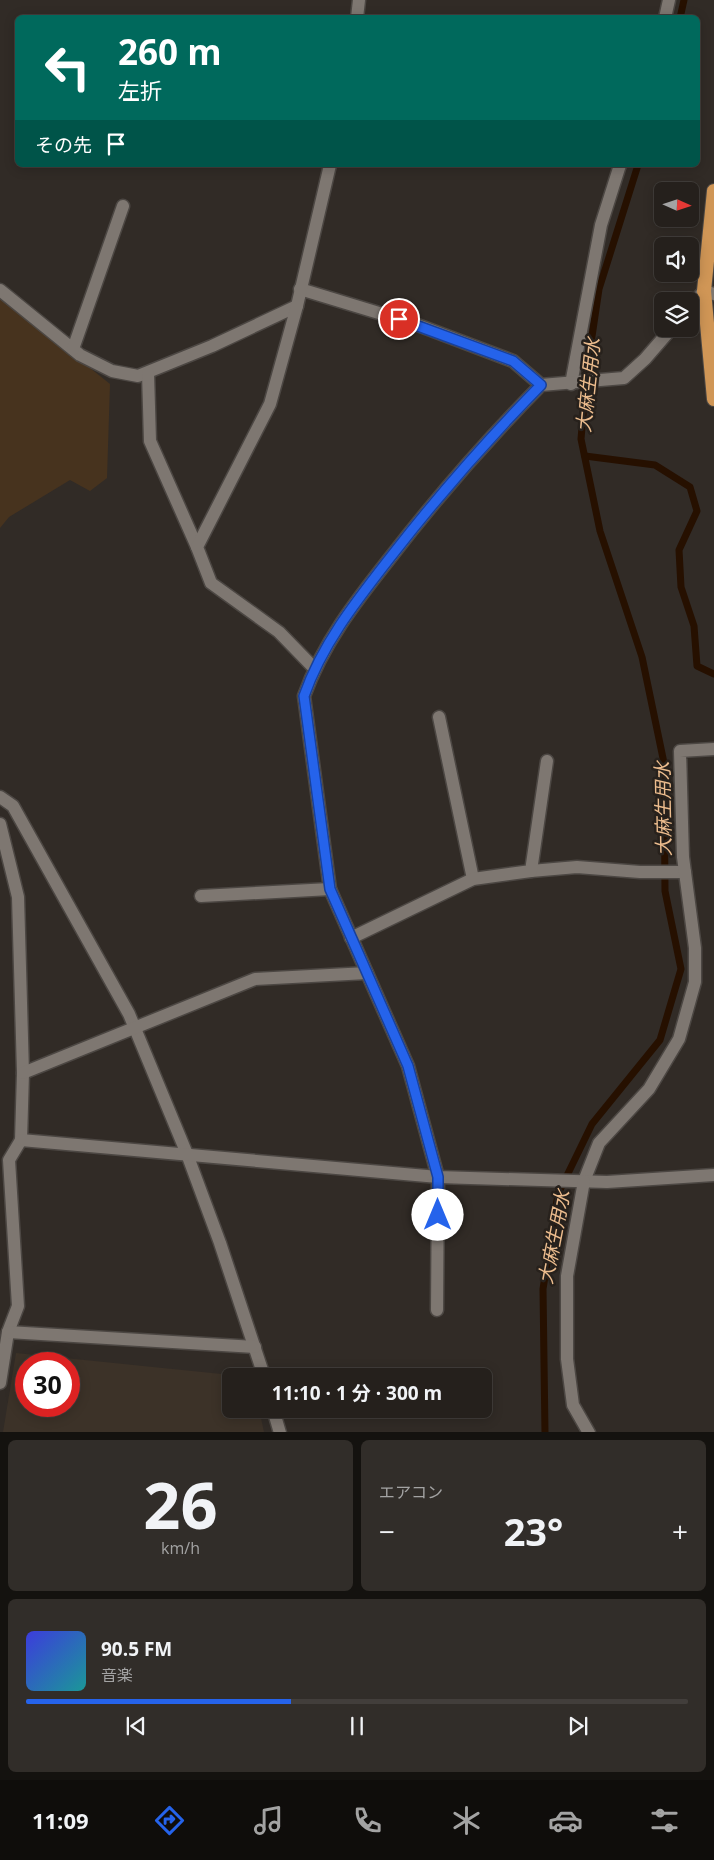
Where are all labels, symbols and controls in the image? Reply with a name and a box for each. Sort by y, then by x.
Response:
text: 260 m [118,28,222,75]
icon: left [35,35,100,100]
text: 左折 [118,75,162,105]
icon: arrive [102,130,130,158]
text: その先 [35,132,92,158]
north arrow [654,182,699,228]
map controls [654,182,699,337]
button: sound [654,237,699,282]
button: layers [654,292,699,337]
pin [378,298,420,340]
icon: arrive [385,305,413,333]
water label: 大麻生用水 [570,334,606,434]
water label: 大麻生用水 [649,759,677,857]
water label: 大麻生用水 [532,1186,576,1286]
position arrow [411,1188,463,1240]
speed limit sign: 30 [15,1352,80,1417]
text: 11:10 · 1 分 · 300 m [272,1380,442,1406]
text: 26 [143,1460,218,1548]
text: エアコン [379,1481,443,1503]
text: 23° [504,1505,563,1557]
text: − [379,1512,395,1550]
text: + [672,1512,688,1550]
text: km/h [161,1537,200,1559]
text: 90.5 FM [101,1636,172,1662]
text: 音楽 [101,1664,133,1686]
icon: previous [122,1712,150,1740]
icon: pause [343,1712,371,1740]
icon: next [564,1712,592,1740]
icon: directions [152,1803,187,1838]
icon: music [251,1803,286,1838]
icon: phone [350,1803,385,1838]
icon: climate [449,1803,484,1838]
icon: car [548,1803,583,1838]
icon: filters [647,1803,682,1838]
text: 11:09 [32,1805,89,1835]

